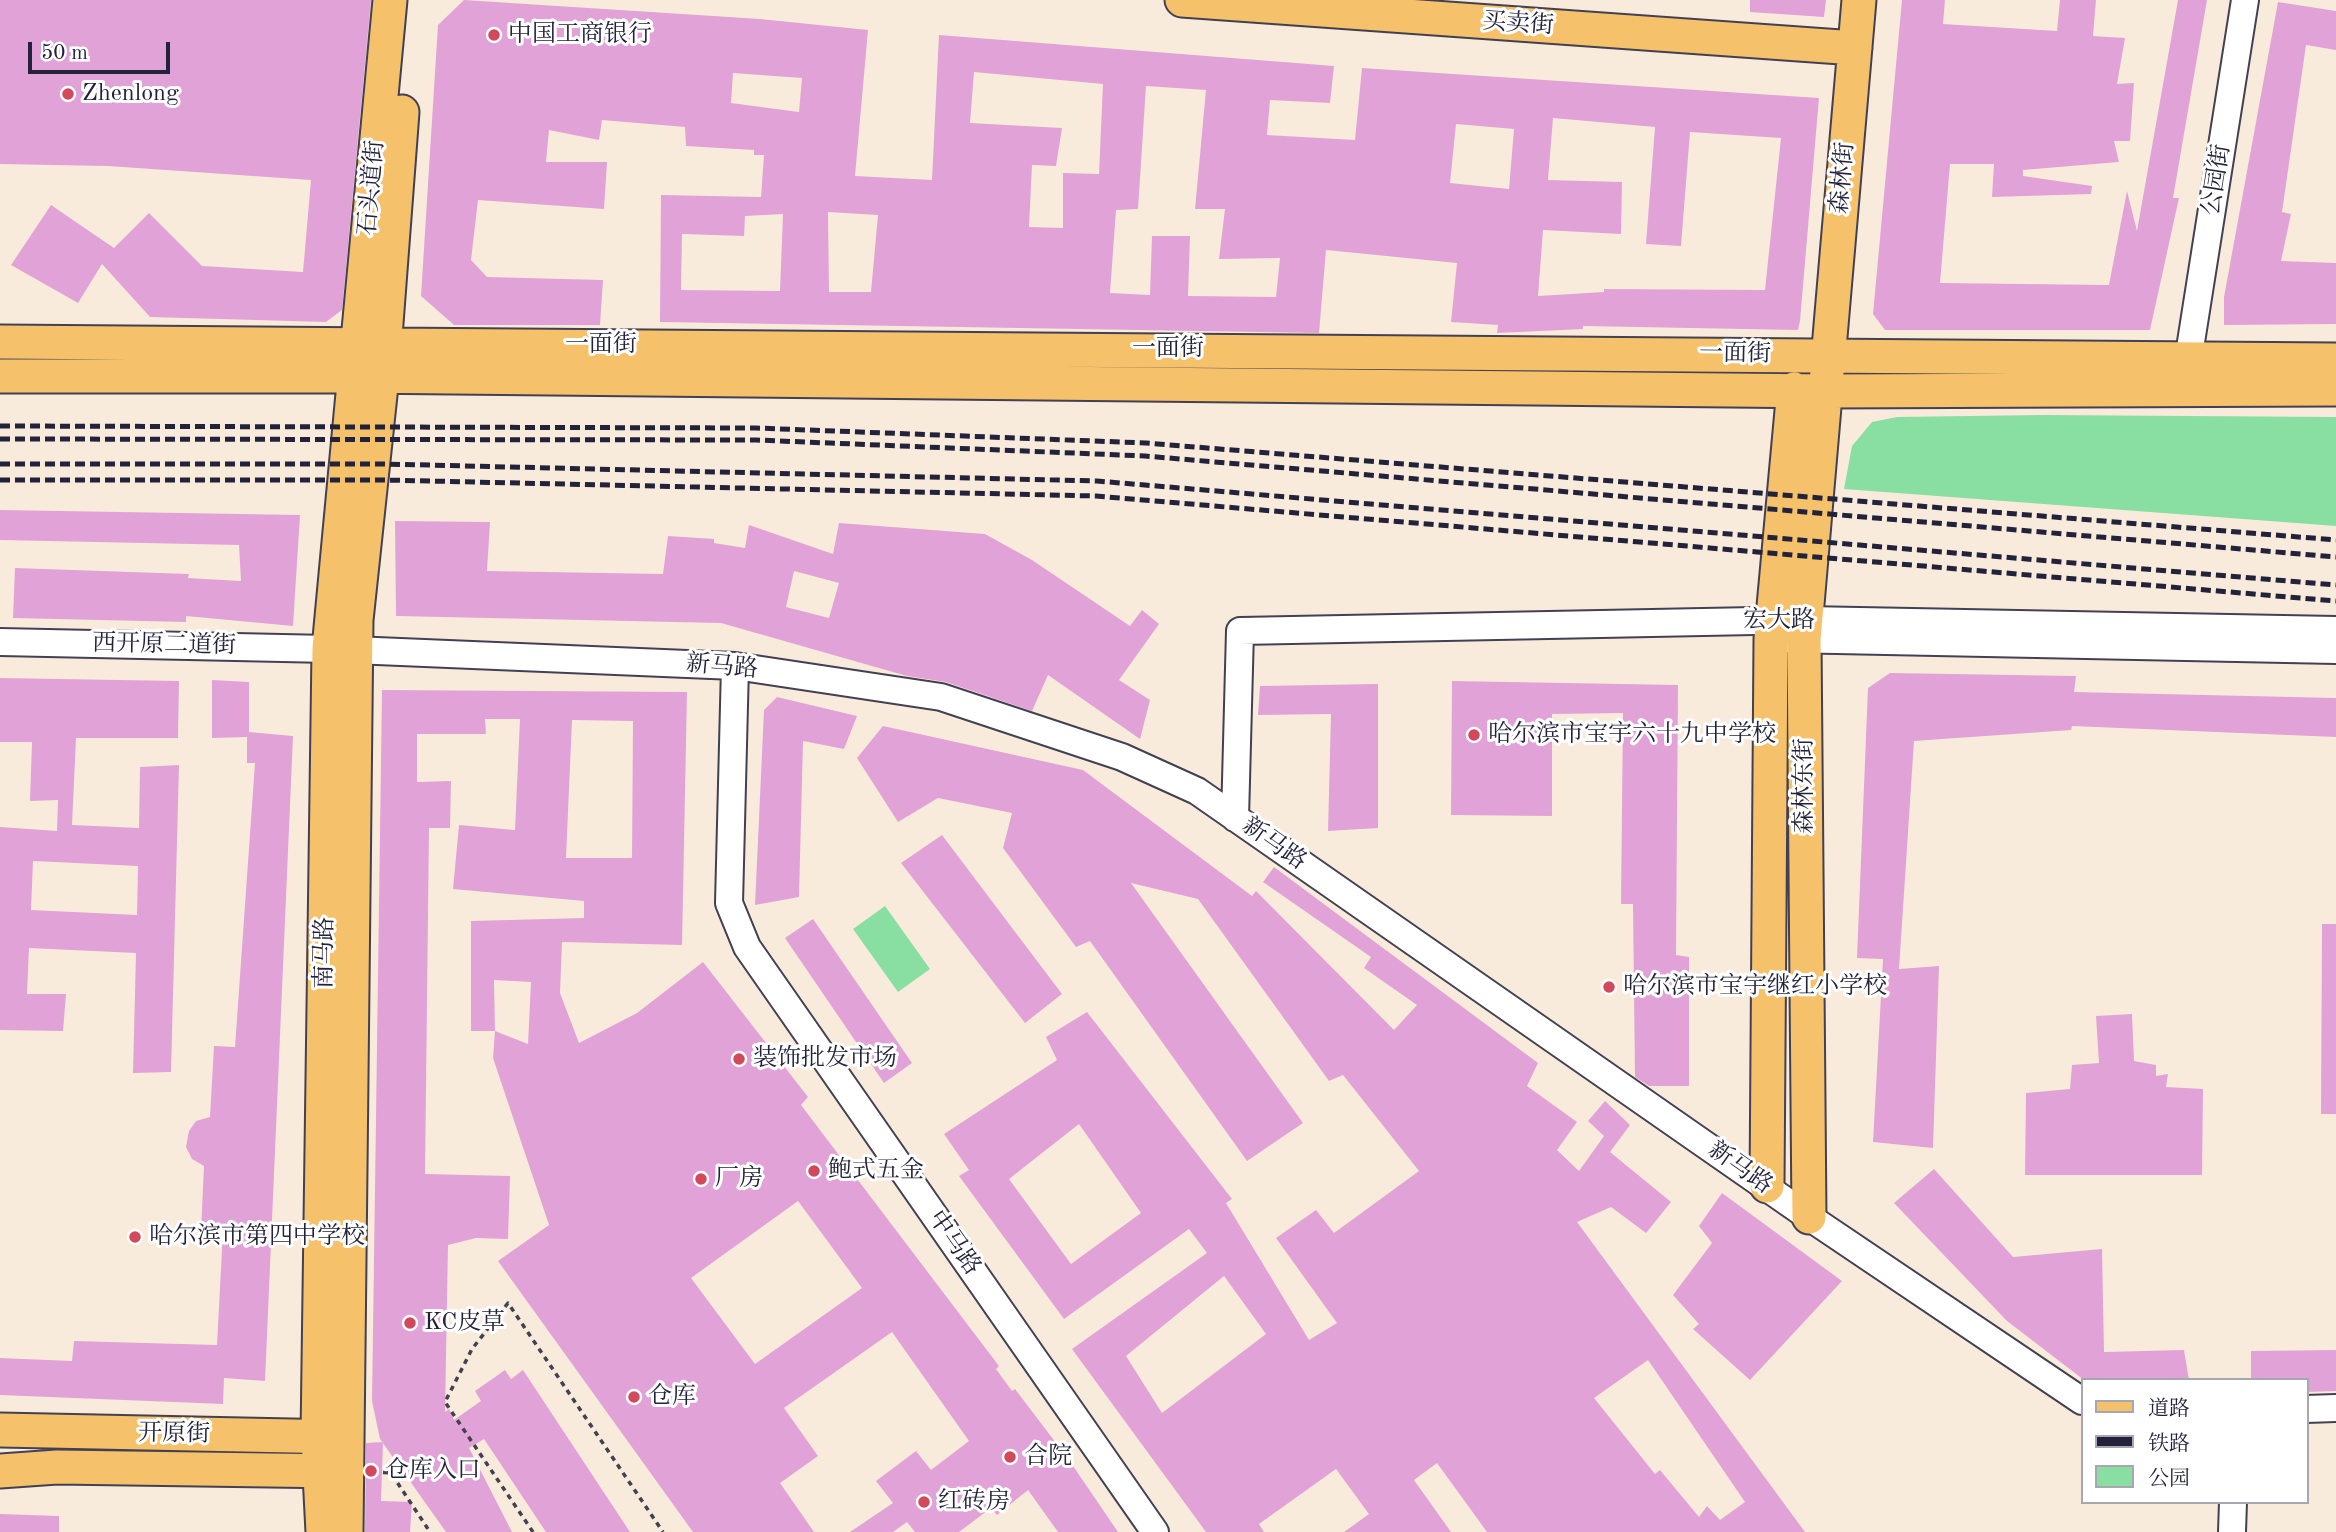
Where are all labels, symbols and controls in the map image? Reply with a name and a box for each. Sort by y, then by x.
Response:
street label: 买卖街 [1481,7,1555,41]
place label: 中国工商银行 [508,21,652,49]
marker: 中国工商银行 [486,27,502,43]
scale bar [32,28,173,72]
text: 50 m [41,43,88,64]
place label: Zhenlong [82,80,179,108]
marker: Zhenlong [60,86,76,102]
street label: 石头道街 [353,139,391,237]
street label: 森林街 [1826,141,1860,215]
street label: 公园街 [2197,142,2237,218]
street label: 一面街 [565,331,637,359]
street label: 一面街 [1132,335,1204,363]
street label: 一面街 [1699,339,1771,369]
street label: 宏大路 [1743,607,1815,635]
street label: 西开原二道街 [92,629,236,661]
street label: 新马路 [685,650,759,684]
place label: 哈尔滨市宝宇六十九中学校 [1488,721,1776,749]
marker: 哈尔滨市宝宇六十九中学校 [1466,727,1482,743]
street label: 森林东街 [1791,738,1819,834]
street label: 新马路 [1236,812,1312,876]
street label: 南马路 [310,917,340,989]
place label: 哈尔滨市宝宇继红小学校 [1623,973,1887,1001]
marker: 哈尔滨市宝宇继红小学校 [1601,979,1617,995]
place label: 装饰批发市场 [753,1045,897,1073]
marker: 装饰批发市场 [731,1051,747,1067]
street label: 新马路 [1702,1136,1778,1200]
place label: 鲍式五金 [828,1157,924,1185]
marker: 鲍式五金 [806,1163,822,1179]
place label: 厂房 [715,1165,763,1193]
marker: 厂房 [693,1171,709,1187]
street label: 中马路 [922,1205,986,1281]
place label: 哈尔滨市第四中学校 [149,1223,365,1251]
marker: 哈尔滨市第四中学校 [127,1229,143,1245]
place label: KC皮草 [424,1309,505,1337]
marker: KC皮草 [402,1315,418,1331]
legend [2080,1378,2308,1504]
place label: 仓库 [648,1383,696,1411]
marker: 仓库 [626,1389,642,1405]
text: 道路 [2148,1399,2190,1420]
street label: 开原街 [138,1419,210,1449]
text: 铁路 [2148,1434,2190,1455]
place label: 合院 [1024,1443,1072,1471]
marker: 合院 [1002,1449,1018,1465]
place label: 仓库入口 [385,1457,481,1485]
marker: 仓库入口 [363,1463,379,1479]
text: 公园 [2148,1469,2190,1490]
place label: 红砖房 [938,1488,1010,1516]
marker: 红砖房 [916,1494,932,1510]

